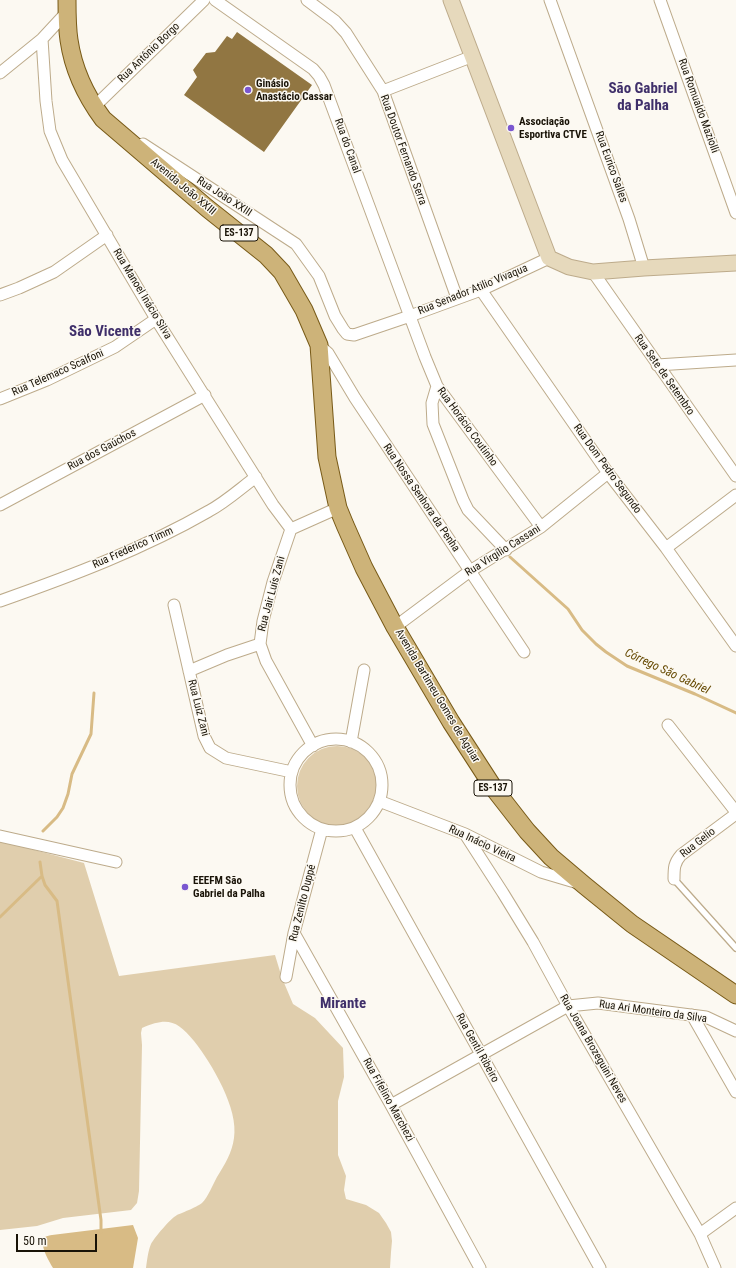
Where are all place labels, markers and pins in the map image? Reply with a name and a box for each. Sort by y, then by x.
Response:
place label: Ginásio Anastácio Cassar [256,77,333,103]
marker: Ginásio Anastácio Cassar [243,85,253,95]
place label: Associação Esportiva CTVE [519,115,587,141]
marker: Associação Esportiva CTVE [506,123,516,133]
place label: EEEFM São Gabriel da Palha [193,874,265,900]
marker: EEEFM São Gabriel da Palha [180,882,190,892]

